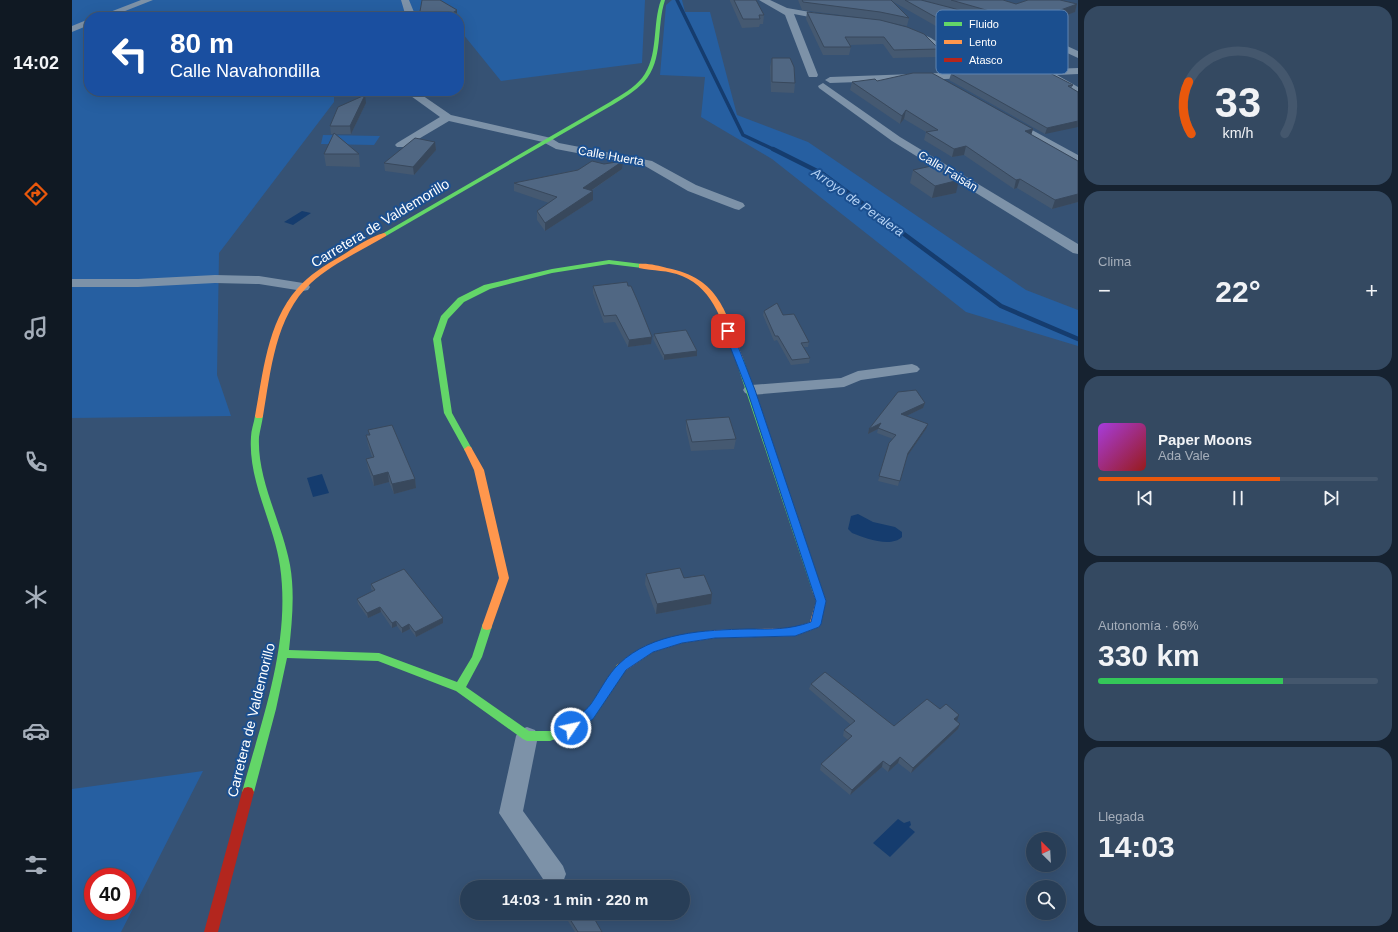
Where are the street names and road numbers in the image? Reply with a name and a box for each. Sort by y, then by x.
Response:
street label: Calle Huerta [577,143,645,169]
street label: Calle Faisán [916,148,980,194]
street label: Carretera de Valdemorillo [308,175,452,271]
street label: Carretera de Valdemorillo [224,641,278,799]

